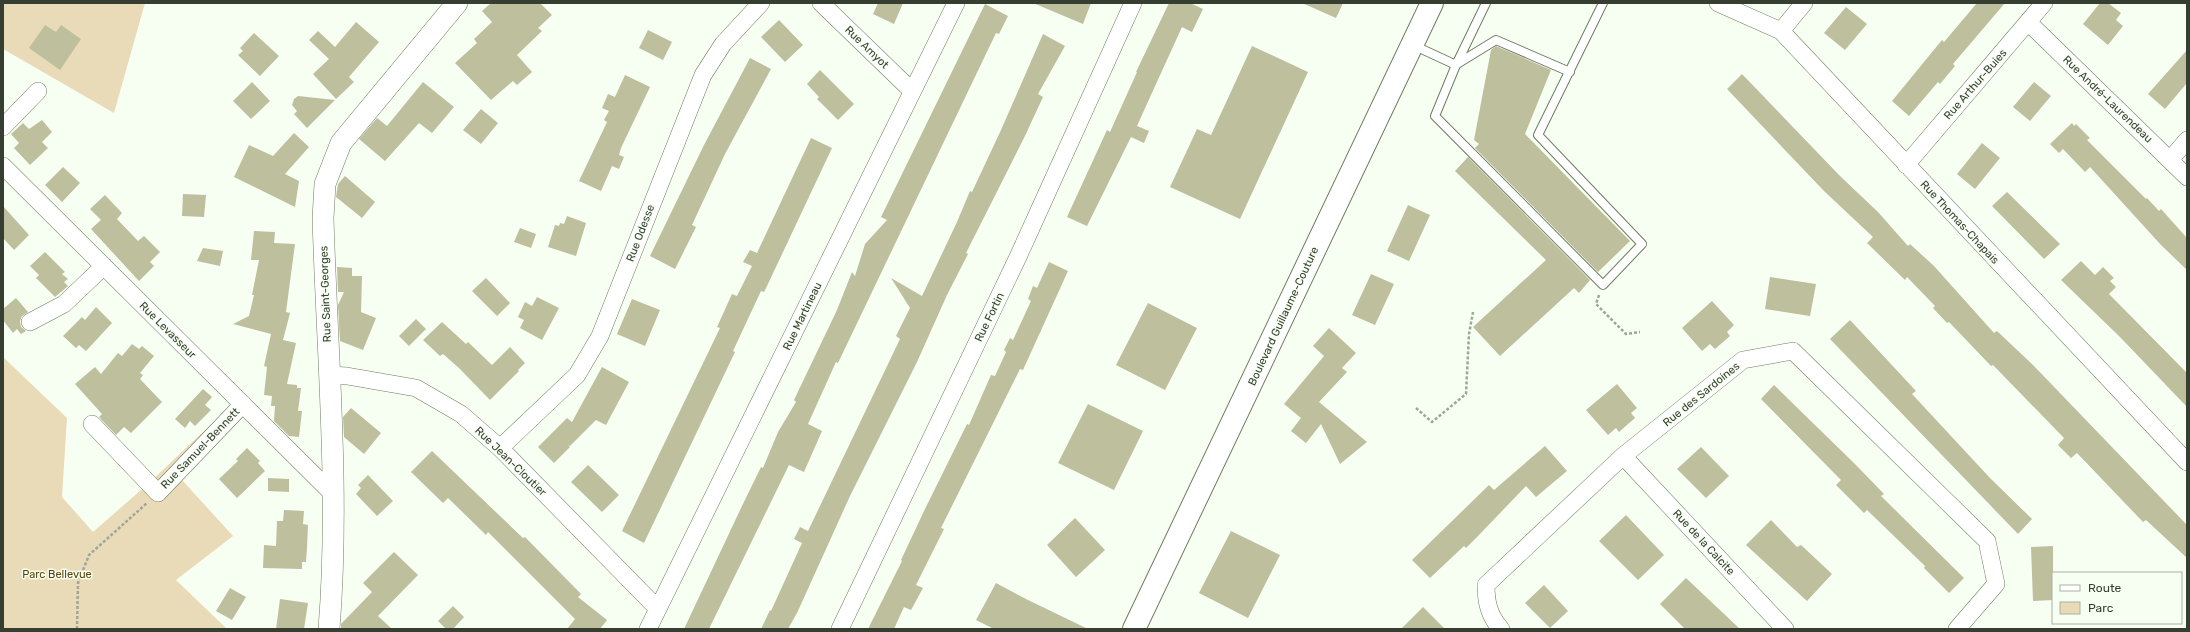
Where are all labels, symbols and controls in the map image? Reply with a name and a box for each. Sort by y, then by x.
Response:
street label: Rue Amyot [842,23,892,72]
street label: Rue Arthur-Buies [1941,46,2010,122]
street label: Rue André-Laurendeau [2060,53,2155,146]
street label: Rue Thomas-Chapais [1918,178,2002,267]
street label: Rue Odesse [624,203,657,264]
street label: Rue Saint-Georges [317,245,334,343]
street label: Boulevard Guillaume-Couture [1246,245,1321,388]
street label: Rue Martineau [780,280,825,352]
street label: Rue Fortin [972,291,1007,344]
street label: Rue Levasseur [137,299,199,362]
street label: Rue des Sardoines [1660,359,1742,429]
street label: Rue Samuel-Bennett [158,405,243,492]
street label: Rue Jean-Cloutier [472,424,550,499]
street label: Rue de la Calcite [1670,507,1737,578]
park label: Parc Bellevue [22,568,92,581]
legend [2052,572,2182,624]
text: Route [2088,581,2122,595]
text: Parc [2088,601,2114,615]

